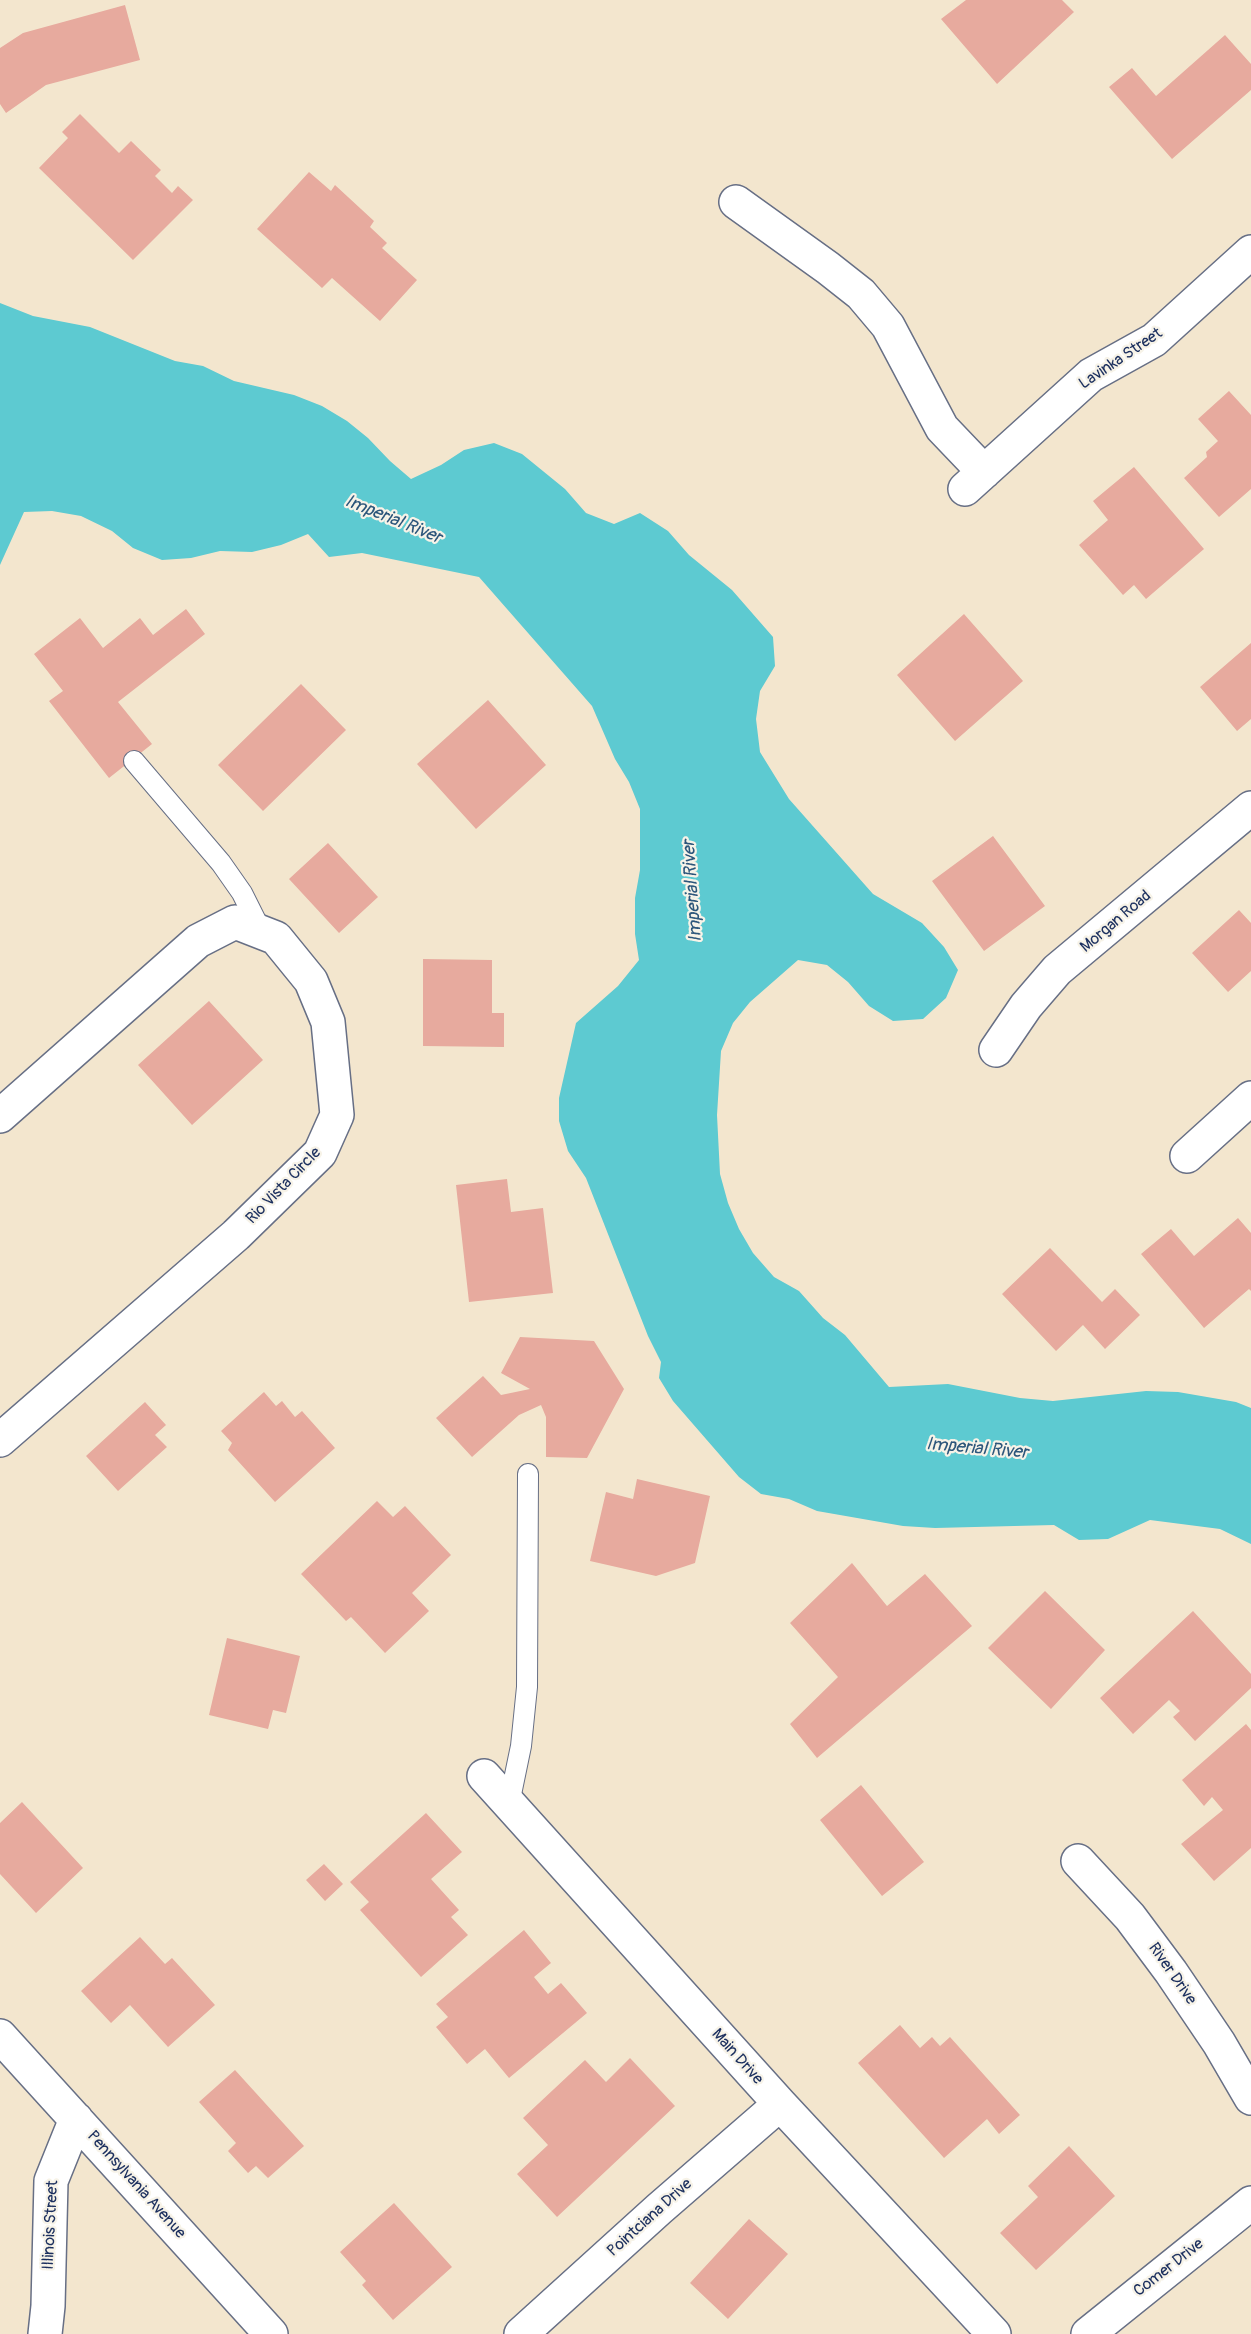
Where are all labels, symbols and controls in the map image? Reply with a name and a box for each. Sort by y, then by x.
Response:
street label: Lavinka Street [1076,324,1166,394]
water label: Imperial River [342,491,444,549]
water label: Imperial River [679,839,707,943]
street label: Morgan Road [1077,887,1155,957]
street label: Rio Vista Circle [243,1144,325,1228]
water label: Imperial River [925,1434,1029,1464]
street label: River Drive [1144,1939,1200,2009]
street label: Main Drive [707,2025,767,2089]
street label: Pennsylvania Avenue [83,2127,189,2243]
street label: Pointciana Drive [604,2175,696,2261]
street label: Illinois Street [39,2180,63,2270]
street label: Comer Drive [1130,2235,1208,2301]

